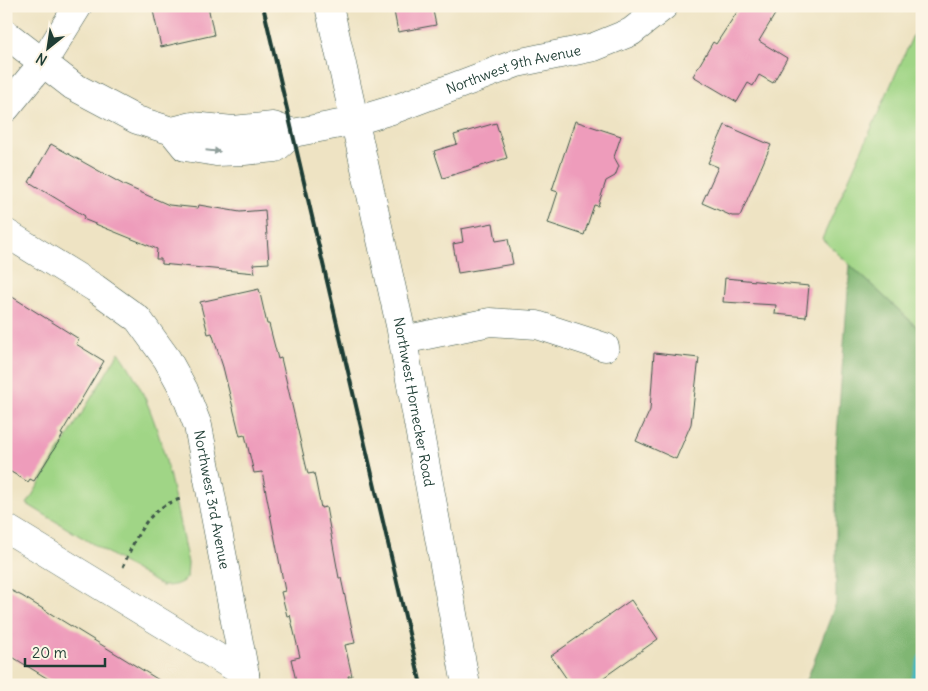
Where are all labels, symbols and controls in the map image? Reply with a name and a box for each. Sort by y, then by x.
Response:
north arrow [22,22,72,72]
street label: Northwest 9th Avenue [444,41,582,98]
text: N [33,49,50,69]
one-way arrow [205,147,221,155]
street label: Northwest Hornecker Road [390,316,438,488]
street label: Northwest 3rd Avenue [190,429,234,571]
scale bar [25,636,105,668]
text: 20 m [32,643,67,662]

